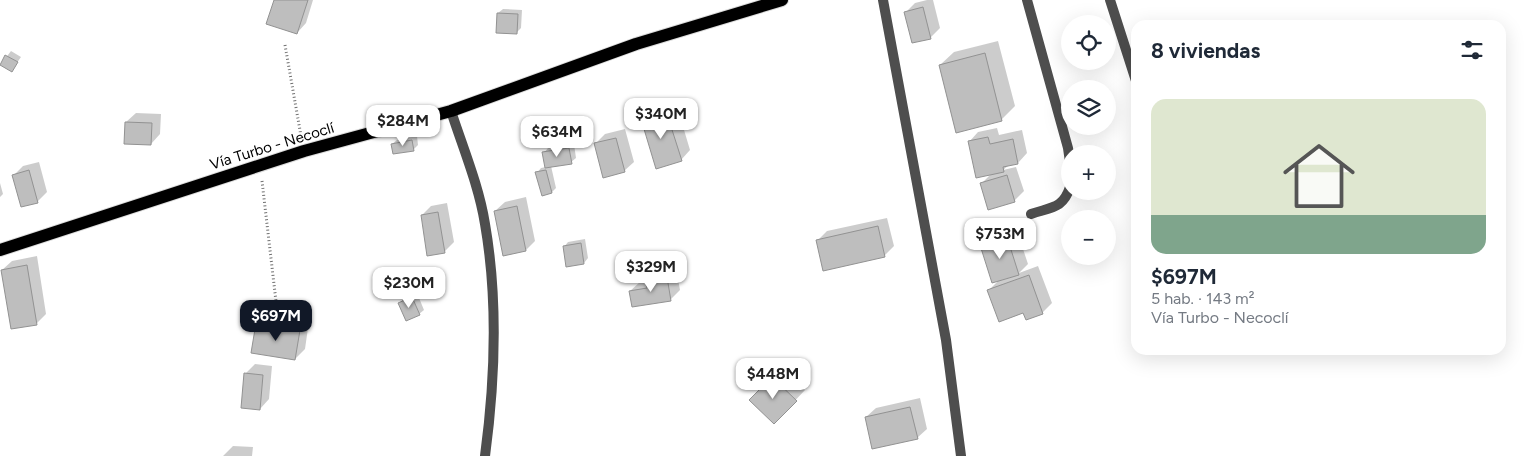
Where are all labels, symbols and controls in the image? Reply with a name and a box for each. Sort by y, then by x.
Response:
map controls [1061,15,1116,265]
button: locate [1061,15,1116,70]
icon: filters [1458,36,1486,64]
text: 8 viviendas [1151,38,1260,63]
button: layers [1061,80,1116,135]
pin: $340M [626,98,696,140]
pin: $284M [368,104,438,147]
text: $340M [635,104,687,123]
text: $284M [377,111,429,130]
pin: $634M [522,116,592,158]
street label: Vía Turbo - Necoclí [208,118,338,173]
text: $634M [532,122,582,141]
icon: home [1274,131,1364,221]
button: + [1061,145,1116,200]
button: − [1061,210,1116,265]
pin: $753M [965,218,1035,260]
text: $753M [975,224,1025,243]
pin: $329M [616,250,686,293]
text: $329M [626,257,676,276]
text: $697M [1151,264,1217,289]
pin: $230M [374,266,444,309]
text: $230M [383,273,435,292]
text: 5 hab. · 143 m² [1151,289,1255,308]
pin: $697M [241,300,311,342]
text: $697M [251,306,301,325]
text: Vía Turbo - Necoclí [1151,308,1289,327]
pin: $448M [738,358,808,400]
text: $448M [747,364,799,383]

